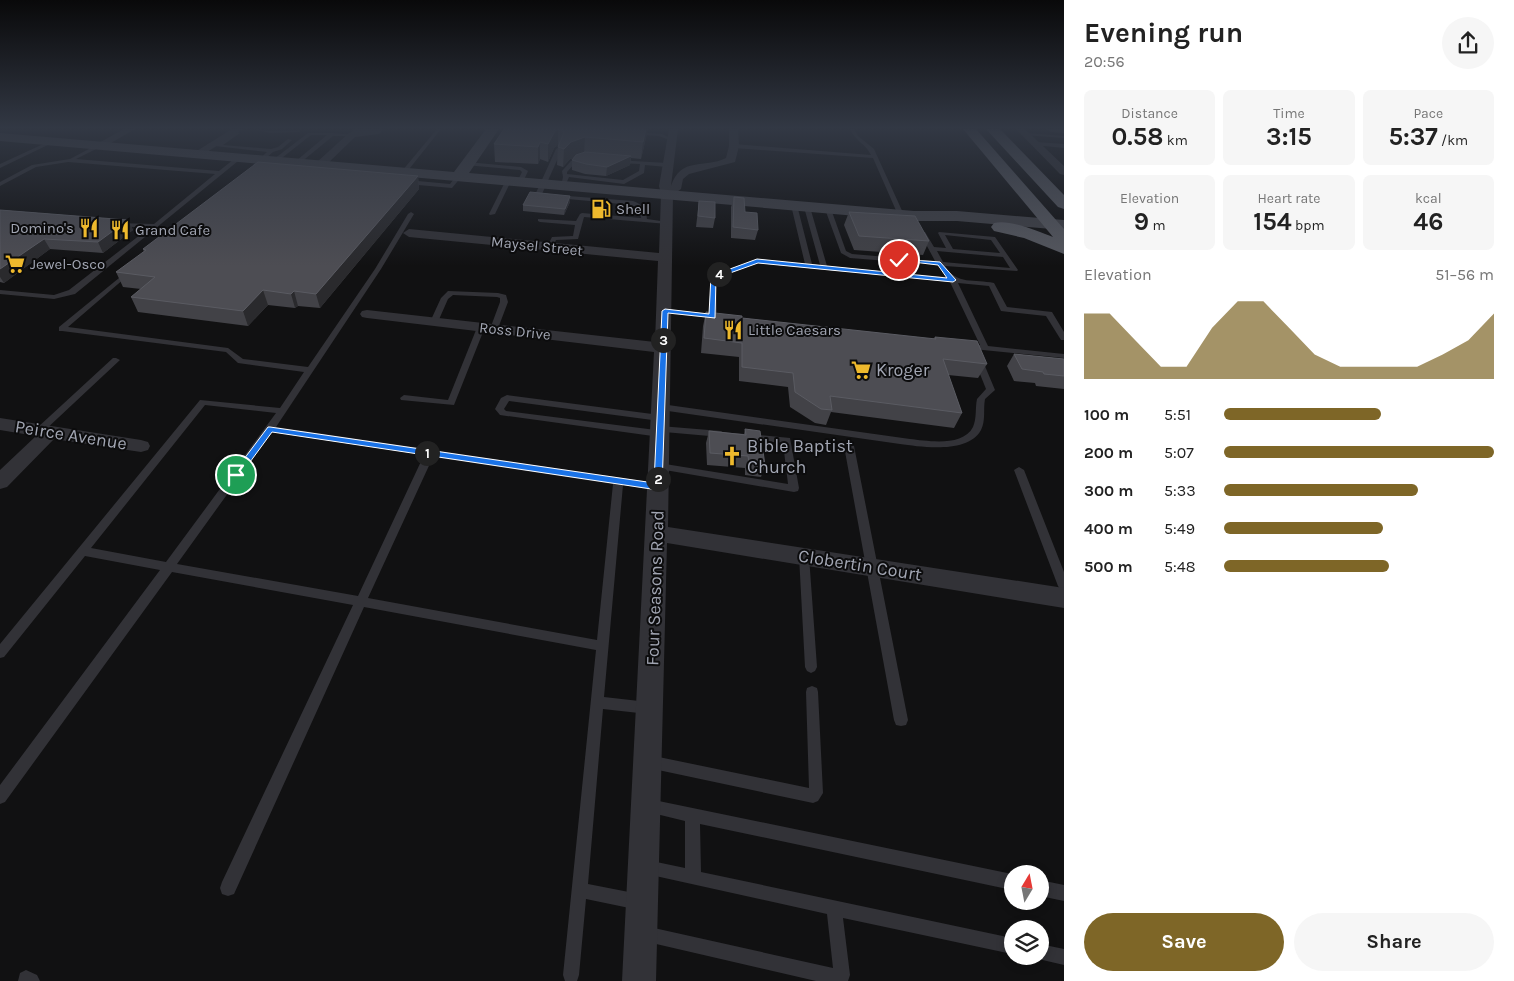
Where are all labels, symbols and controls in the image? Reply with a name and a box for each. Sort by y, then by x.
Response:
text: Evening run [1084,16,1243,49]
button: share [1442,17,1494,69]
text: 20:56 [1084,52,1125,71]
text: Distance [1121,105,1178,122]
text: Time [1273,105,1305,122]
text: Pace [1413,105,1443,122]
text: 0.58 [1112,122,1163,151]
text: 3:15 [1266,122,1312,151]
text: 5:37 [1389,122,1438,151]
text: km [1163,132,1188,149]
text: /km [1438,132,1468,149]
text: Elevation [1120,190,1179,207]
text: Heart rate [1257,190,1321,207]
text: kcal [1415,190,1442,207]
fuel station icon: Shell [590,198,612,220]
place label: Shell [616,200,650,218]
text: 9 [1134,207,1149,236]
text: 154 [1253,207,1292,236]
text: 46 [1413,207,1443,236]
restaurant icon: Domino's [78,217,100,239]
text: m [1149,217,1166,234]
text: bpm [1292,217,1325,234]
place label: Domino's [10,219,74,237]
restaurant icon: Grand Cafe [109,219,131,241]
place label: Grand Cafe [135,221,210,239]
street label: Maysel Street [490,232,584,260]
pin [878,239,920,281]
icon: check [885,246,913,274]
supermarket icon: Jewel-Osco [4,253,26,275]
place label: Jewel-Osco [30,255,105,273]
pin: 4 [706,262,732,286]
text: Elevation [1084,265,1152,284]
text: 51–56 m [1435,265,1494,284]
text: 4 [715,266,724,283]
street label: Ross Drive [478,318,552,344]
restaurant icon: Little Caesars [722,319,744,341]
place label: Little Caesars [748,321,841,339]
pin: 3 [650,328,676,352]
text: 3 [659,332,668,349]
supermarket icon: Kroger [850,359,872,381]
place label: Kroger [876,359,930,381]
text: 100 m [1084,405,1129,424]
text: 5:51 [1164,405,1191,424]
street label: Peirce Avenue [13,415,129,455]
place label: Bible Baptist Church [747,435,853,478]
pin: 1 [414,440,440,466]
text: 200 m [1084,443,1133,462]
text: 5:07 [1164,443,1194,462]
text: 1 [425,445,430,462]
church icon: Bible Baptist Church [721,445,743,467]
pin [215,454,257,496]
icon: arrive [222,461,250,489]
pin: 2 [646,466,670,492]
text: 2 [654,471,663,488]
text: 300 m [1084,481,1133,500]
text: 5:33 [1164,481,1196,500]
street label: Four Seasons Road [641,510,669,666]
text: 400 m [1084,519,1133,538]
text: 5:49 [1164,519,1195,538]
street label: Clobertin Court [797,544,923,586]
text: 500 m [1084,557,1133,576]
text: 5:48 [1164,557,1196,576]
north arrow [1004,865,1049,910]
map controls [1004,865,1049,965]
button: Save [1084,913,1284,971]
button: Share [1294,913,1494,971]
button: layers [1004,920,1049,965]

